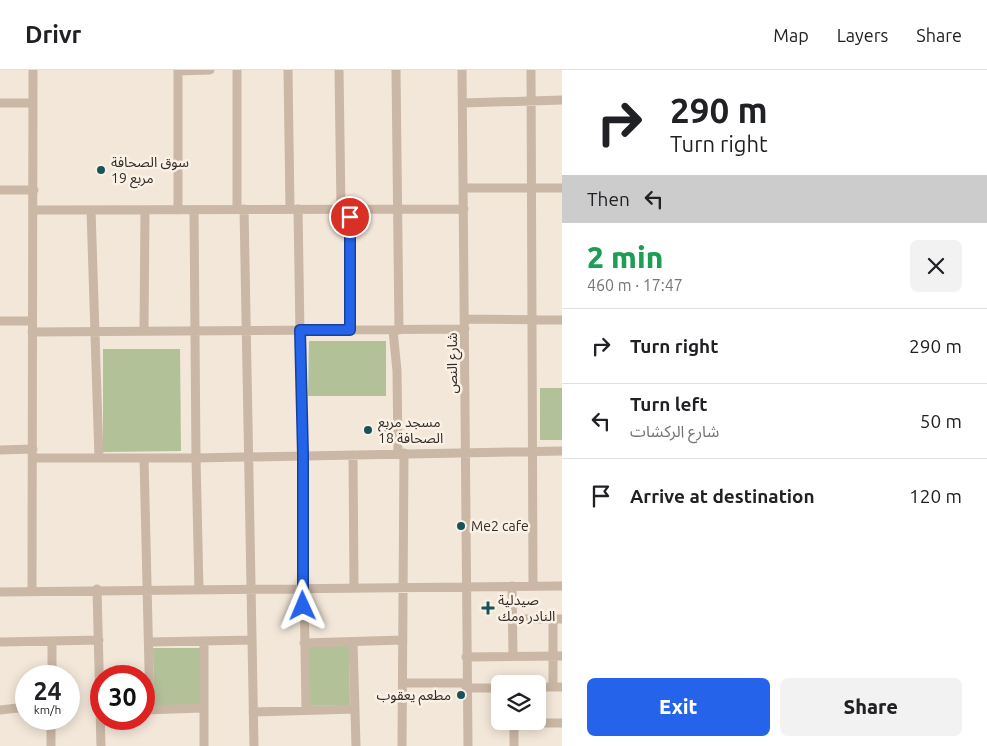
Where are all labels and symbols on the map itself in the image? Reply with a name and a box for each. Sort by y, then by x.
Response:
place label: سوق الصحافة مربع 19 [111,154,189,189]
marker: سوق الصحافة مربع 19 [95,164,107,176]
pin [329,196,371,238]
street label: شارع النص [444,332,463,394]
place label: مسجد مربع 18 الصحافة [378,414,443,446]
marker: مسجد مربع 18 الصحافة [362,424,374,436]
place label: Me2 cafe [471,518,529,534]
marker: Me2 cafe [455,520,467,532]
position arrow [276,579,328,631]
place label: صيدلية النادر ومك [498,592,555,625]
marker: صيدلية النادر ومك [482,602,494,614]
speed limit sign: 30 [90,665,155,730]
place label: مطعم يعقوب [376,687,451,706]
marker: مطعم يعقوب [455,689,467,701]

